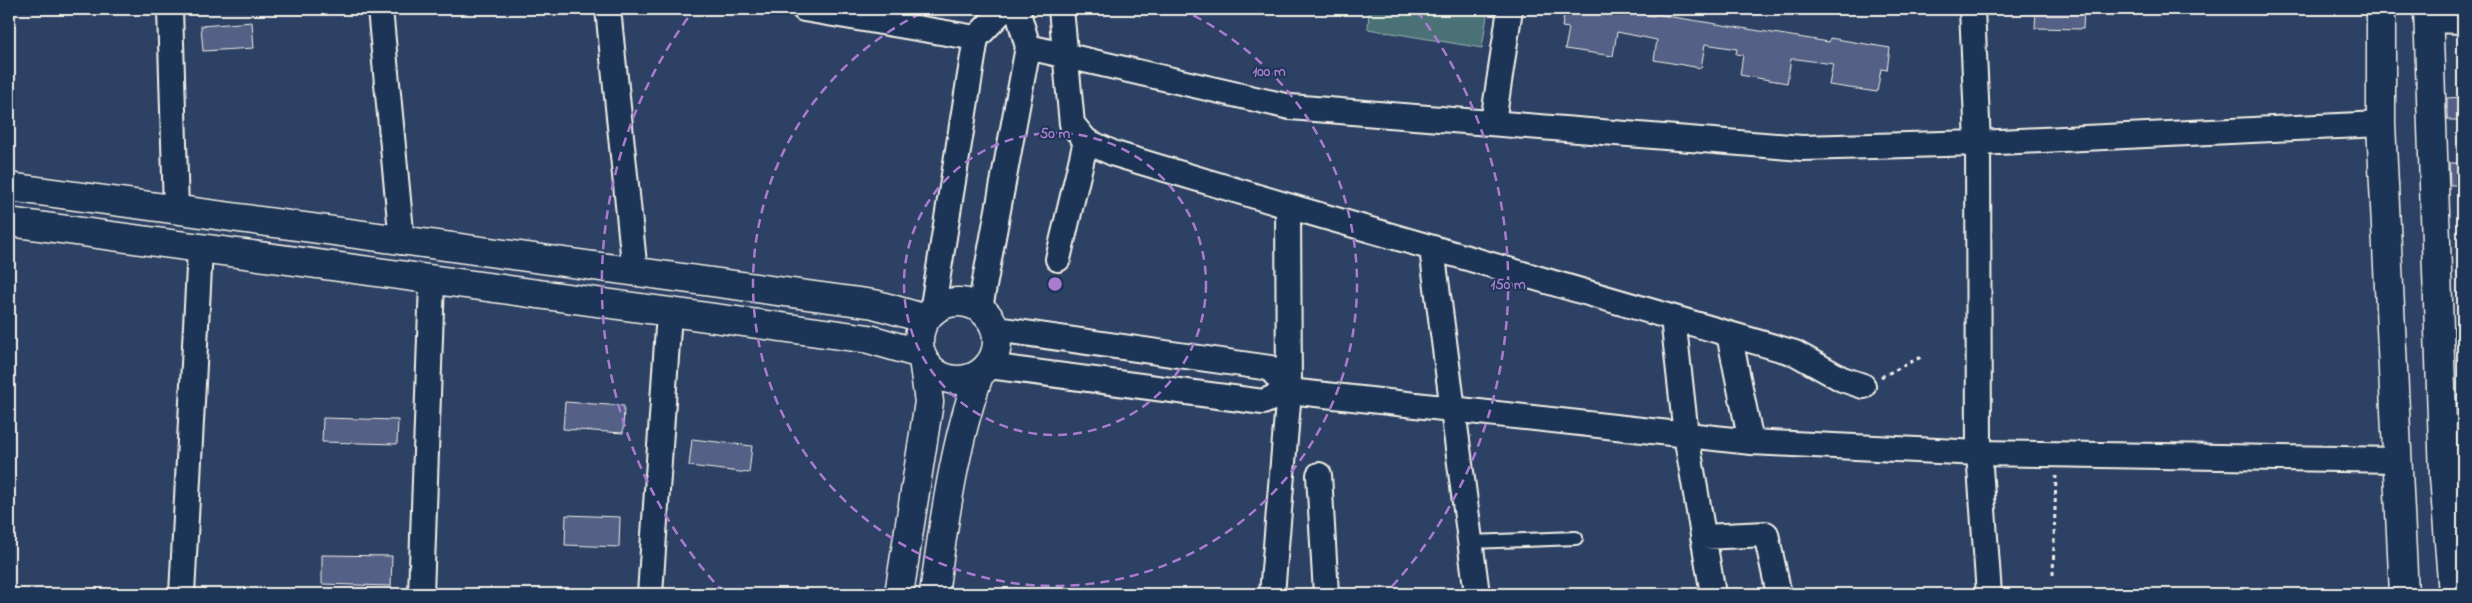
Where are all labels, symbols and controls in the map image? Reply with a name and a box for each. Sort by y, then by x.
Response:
text: 100 m [1252,61,1286,83]
text: 50 m [1040,123,1071,145]
text: 150 m [1490,274,1526,296]
centre of rings [1046,275,1064,293]

